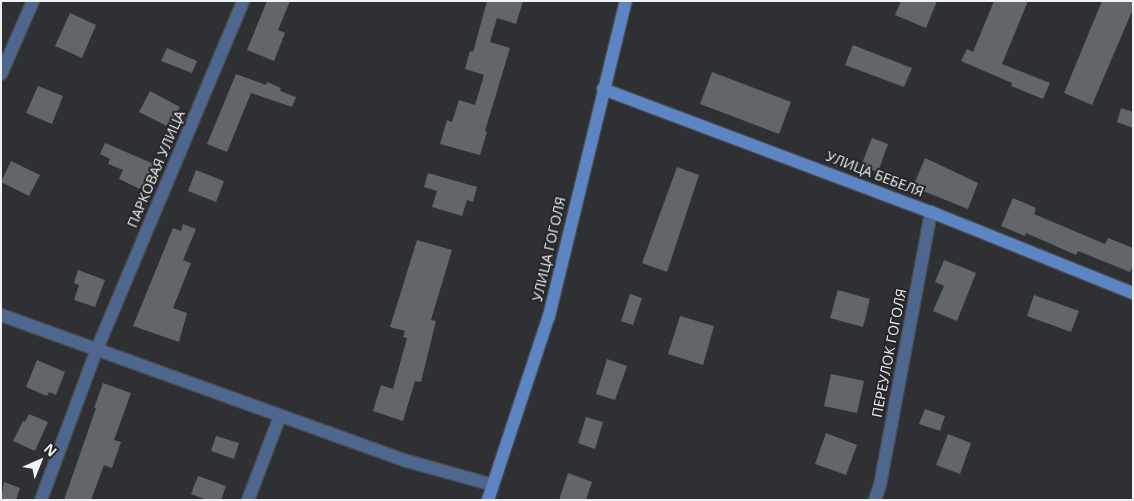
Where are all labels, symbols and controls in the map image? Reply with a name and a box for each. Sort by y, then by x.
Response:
street label: ПАРКОВАЯ УЛИЦА [124,108,188,230]
street label: УЛИЦА БЕБЕЛЯ [824,148,926,200]
street label: УЛИЦА ГОГОЛЯ [529,195,569,303]
street label: ПЕРЕУЛОК ГОГОЛЯ [868,287,910,419]
north arrow [15,436,65,486]
text: N [40,439,61,461]

